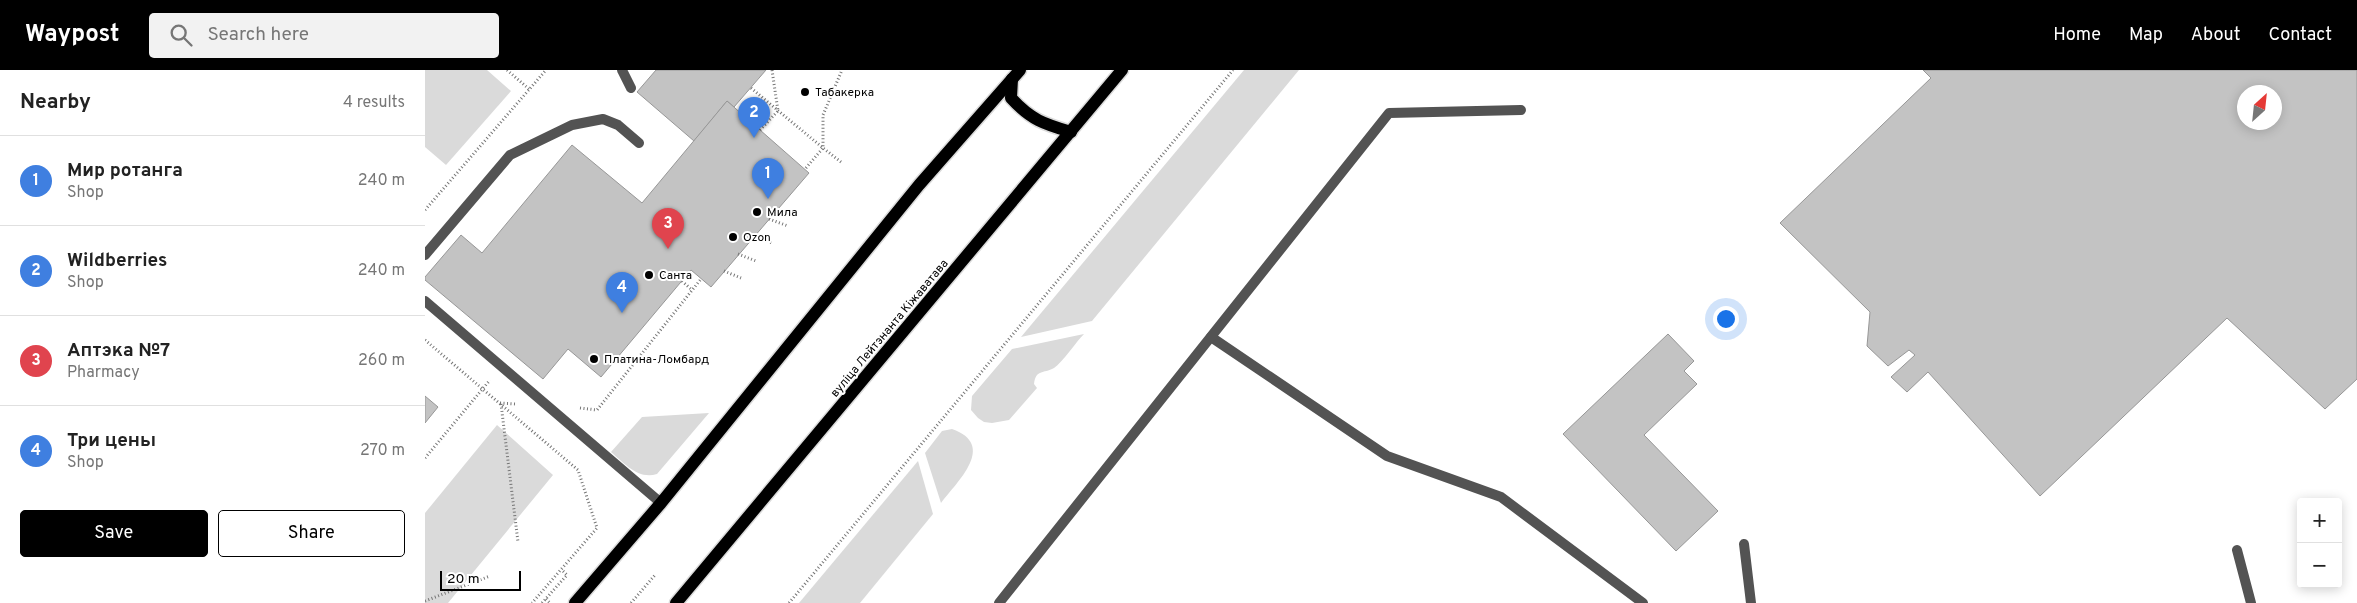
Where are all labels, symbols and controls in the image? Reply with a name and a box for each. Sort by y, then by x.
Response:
search box [149,13,499,58]
text: Waypost [25,20,119,50]
icon: search [167,21,195,49]
text: Search here [207,23,309,47]
text: Home [2053,24,2101,47]
text: Map [2129,24,2163,47]
text: About [2191,24,2240,47]
text: Contact [2268,24,2332,47]
place label: Табакерка [815,85,874,101]
north arrow [2237,85,2282,130]
marker: Табакерка [799,86,811,98]
text: Nearby [20,89,91,116]
text: 4 results [343,93,405,113]
pin: 2 [738,97,770,138]
pin: 1 [752,158,784,199]
text: Мир ротанга [67,159,183,183]
text: 1 [33,171,39,191]
text: 240 m [358,171,405,191]
text: Shop [67,183,104,203]
place label: Мила [767,205,798,221]
marker: Мила [751,206,763,218]
pin: 3 [652,208,684,249]
place label: Ozon [743,230,771,246]
marker: Ozon [727,231,739,243]
text: Wildberries [67,249,167,273]
street label: вуліца Лейтэнанта Кіжаватава [827,256,952,401]
text: 2 [31,261,41,281]
text: 240 m [358,261,405,281]
place label: Санта [659,268,692,284]
marker: Санта [643,269,655,281]
pin: 4 [606,272,638,313]
text: Shop [67,273,104,293]
your location [1713,306,1739,332]
text: Аптэка №7 [67,339,170,363]
text: 3 [31,351,41,371]
text: 260 m [358,351,405,371]
place label: Платина-Ломбард [604,352,709,368]
marker: Платина-Ломбард [588,353,600,365]
text: Pharmacy [67,363,140,383]
text: Три цены [67,429,156,453]
text: 4 [31,441,41,461]
text: 270 m [360,441,405,461]
text: Shop [67,453,104,473]
map controls [2297,498,2342,588]
button: + [2297,498,2342,543]
button: Save [20,510,208,557]
button: Share [218,510,405,557]
button: − [2297,543,2342,588]
scale bar [440,568,521,591]
text: 20 m [447,571,480,588]

